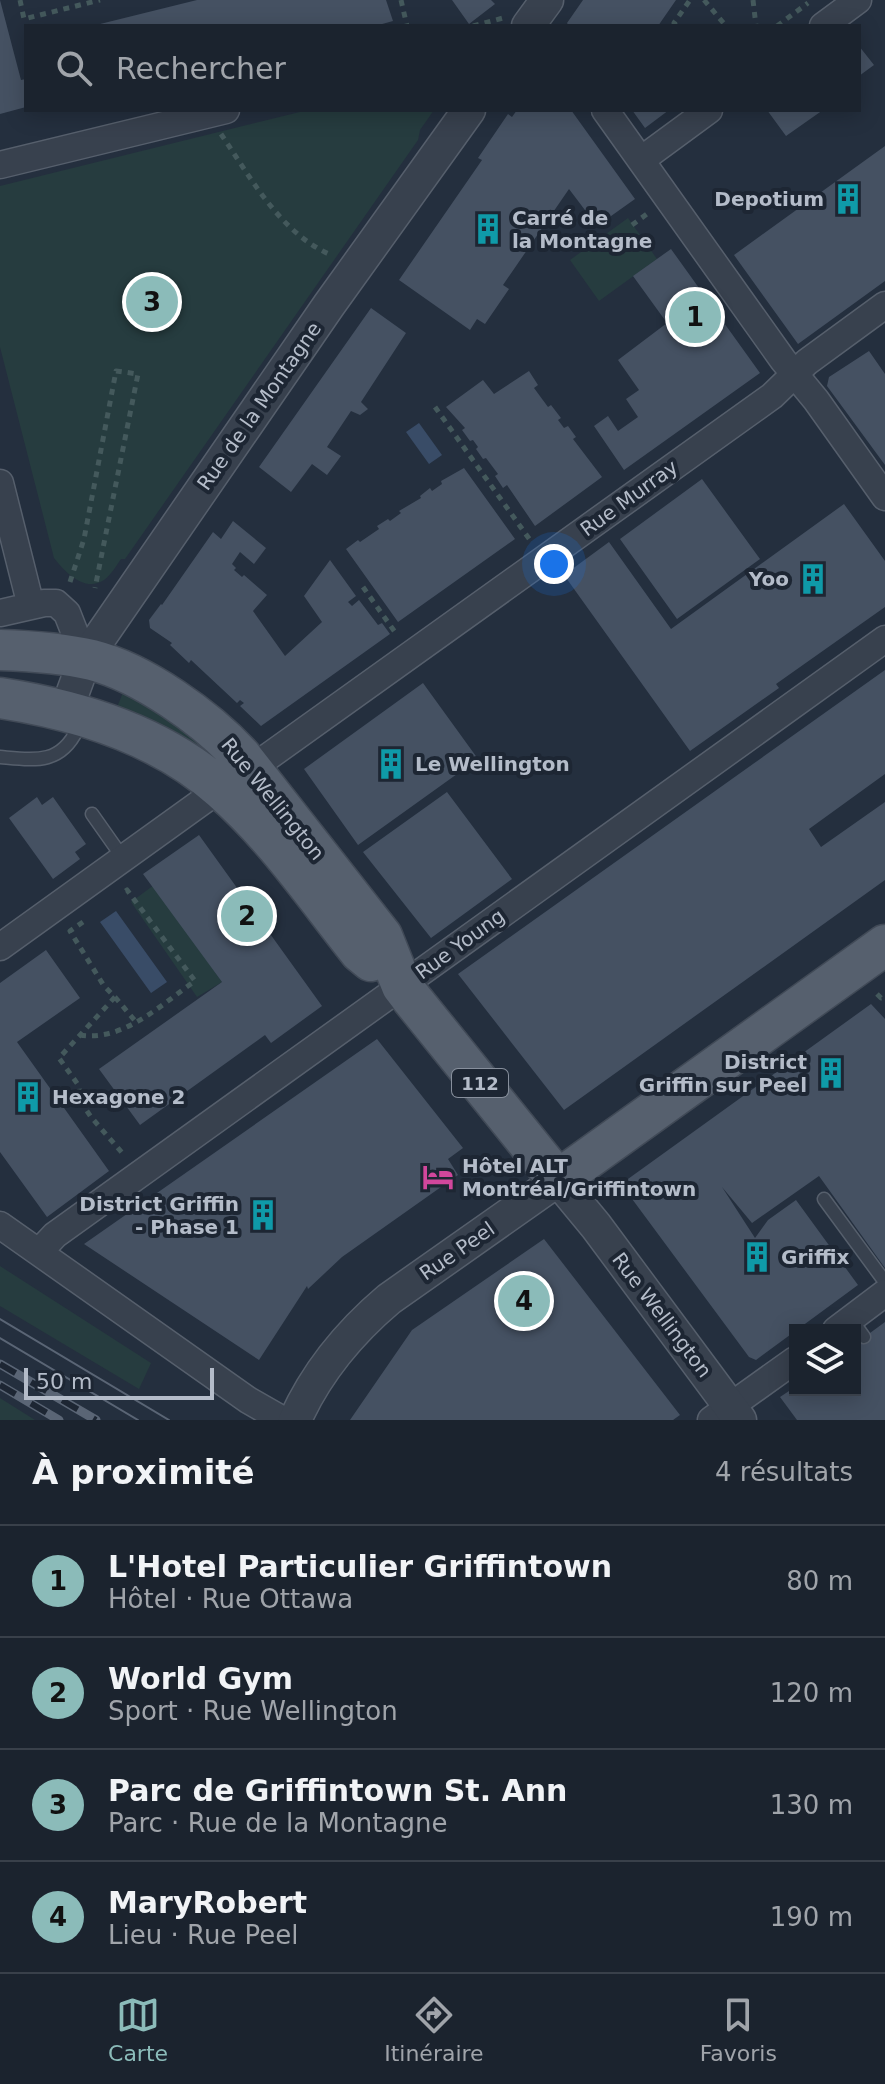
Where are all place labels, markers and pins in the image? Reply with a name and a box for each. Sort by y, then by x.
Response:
building icon: Depotium [831,182,865,216]
place label: Depotium [714,187,824,211]
place label: Carré de la Montagne [512,206,652,253]
building icon: Carré de la Montagne [471,212,505,246]
pin: 3 [126,272,178,332]
pin: 1 [669,287,721,347]
building icon: Yoo [796,562,830,596]
place label: Yoo [748,567,789,591]
building icon: Le Wellington [374,747,408,781]
place label: Le Wellington [415,752,570,776]
pin: 2 [221,886,273,946]
place label: District Griffin sur Peel [639,1050,807,1097]
building icon: District Griffin sur Peel [814,1056,848,1090]
building icon: Hexagone 2 [11,1080,45,1114]
place label: Hexagone 2 [52,1085,185,1109]
place label: Hôtel ALT Montréal/Griffintown [462,1154,696,1201]
hotel icon: Hôtel ALT Montréal/Griffintown [421,1160,455,1194]
place label: District Griffin - Phase 1 [79,1192,239,1239]
building icon: District Griffin - Phase 1 [246,1198,280,1232]
building icon: Griffix [740,1240,774,1274]
place label: Griffix [781,1245,849,1269]
pin: 4 [498,1271,550,1331]

